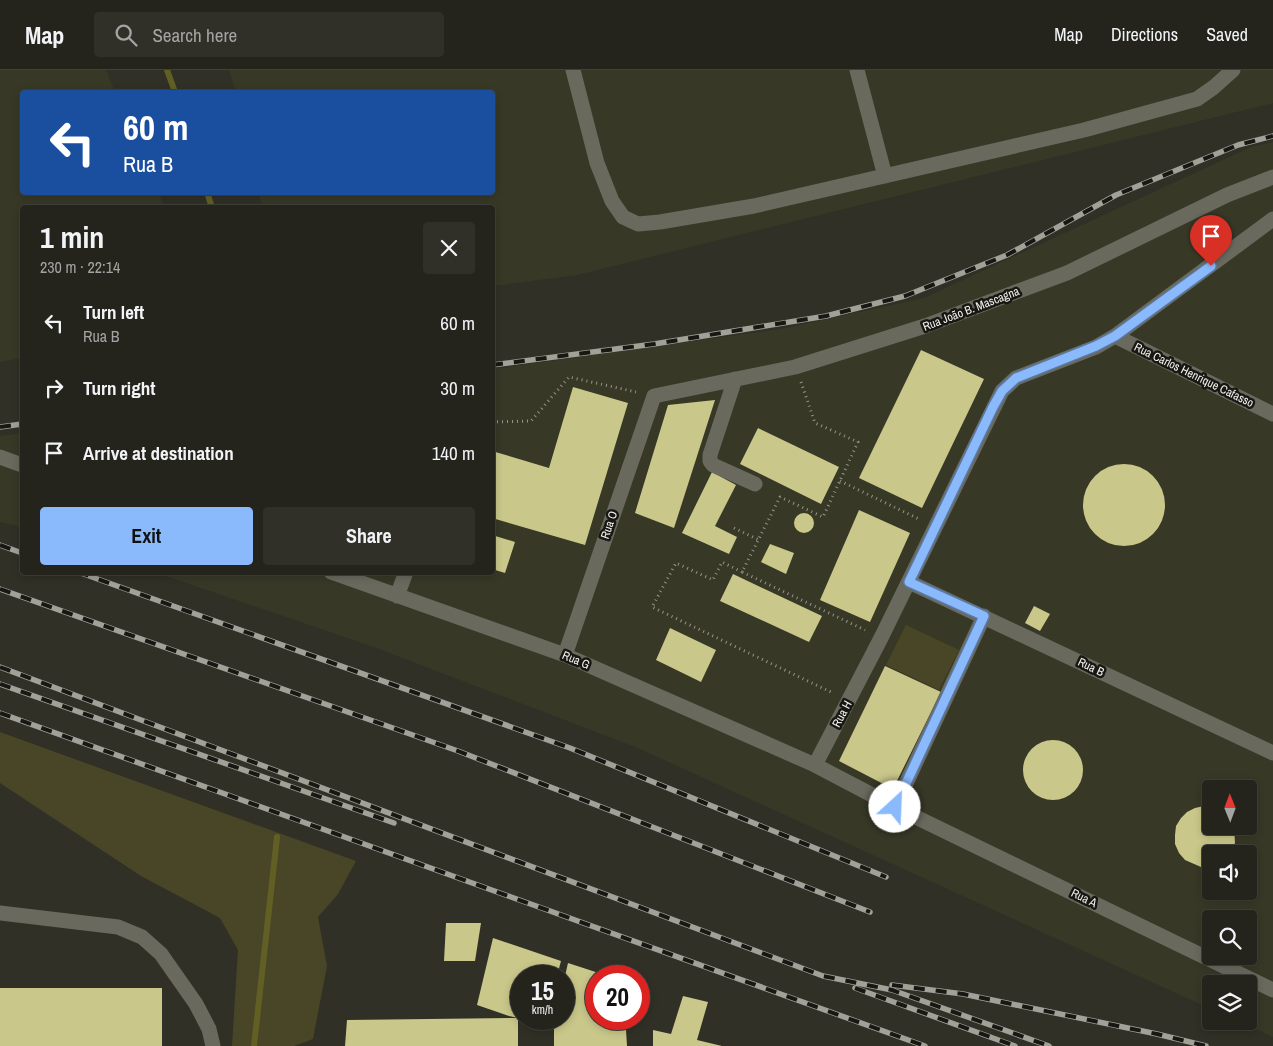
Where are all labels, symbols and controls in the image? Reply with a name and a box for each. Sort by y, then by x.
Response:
search box [94,12,444,57]
text: Map [25,19,64,51]
icon: search [112,21,140,49]
text: Search here [152,22,237,48]
text: Map [1054,22,1083,47]
text: Directions [1111,22,1178,47]
text: Saved [1206,22,1248,47]
text: 60 m [123,104,188,151]
icon: left [40,110,105,175]
text: Rua B [123,149,173,179]
pin [1190,215,1232,266]
text: 1 min [40,217,104,257]
button: close [423,222,475,274]
icon: arrive [1197,222,1225,250]
text: 230 m · 22:14 [40,256,120,278]
street label: Rua João B. Mascagna [920,283,1022,335]
text: Turn left [83,299,144,325]
icon: left [40,309,68,337]
text: 60 m [440,310,475,336]
text: Rua B [83,325,119,347]
street label: Rua Carlos Henrique Cafasso [1132,339,1256,411]
icon: right [40,374,68,402]
text: Turn right [83,375,155,401]
text: 30 m [440,375,475,401]
icon: arrive [40,439,68,467]
text: Arrive at destination [83,440,234,466]
text: 140 m [432,440,475,466]
button: Exit [40,507,253,565]
button: Share [263,507,475,565]
street label: Rua O [597,509,621,541]
street label: Rua G [560,647,592,673]
street label: Rua B [1075,654,1107,680]
street label: Rua H [828,698,856,730]
position arrow [868,780,920,832]
north arrow [1202,780,1258,835]
map controls [1202,780,1257,1030]
button: sound [1202,845,1257,900]
street label: Rua A [1068,885,1100,911]
button: search [1202,910,1257,965]
speed limit sign: 20 [585,965,650,1030]
text: 15 [531,974,554,1008]
button: layers [1202,975,1257,1030]
text: km/h [532,1002,553,1018]

